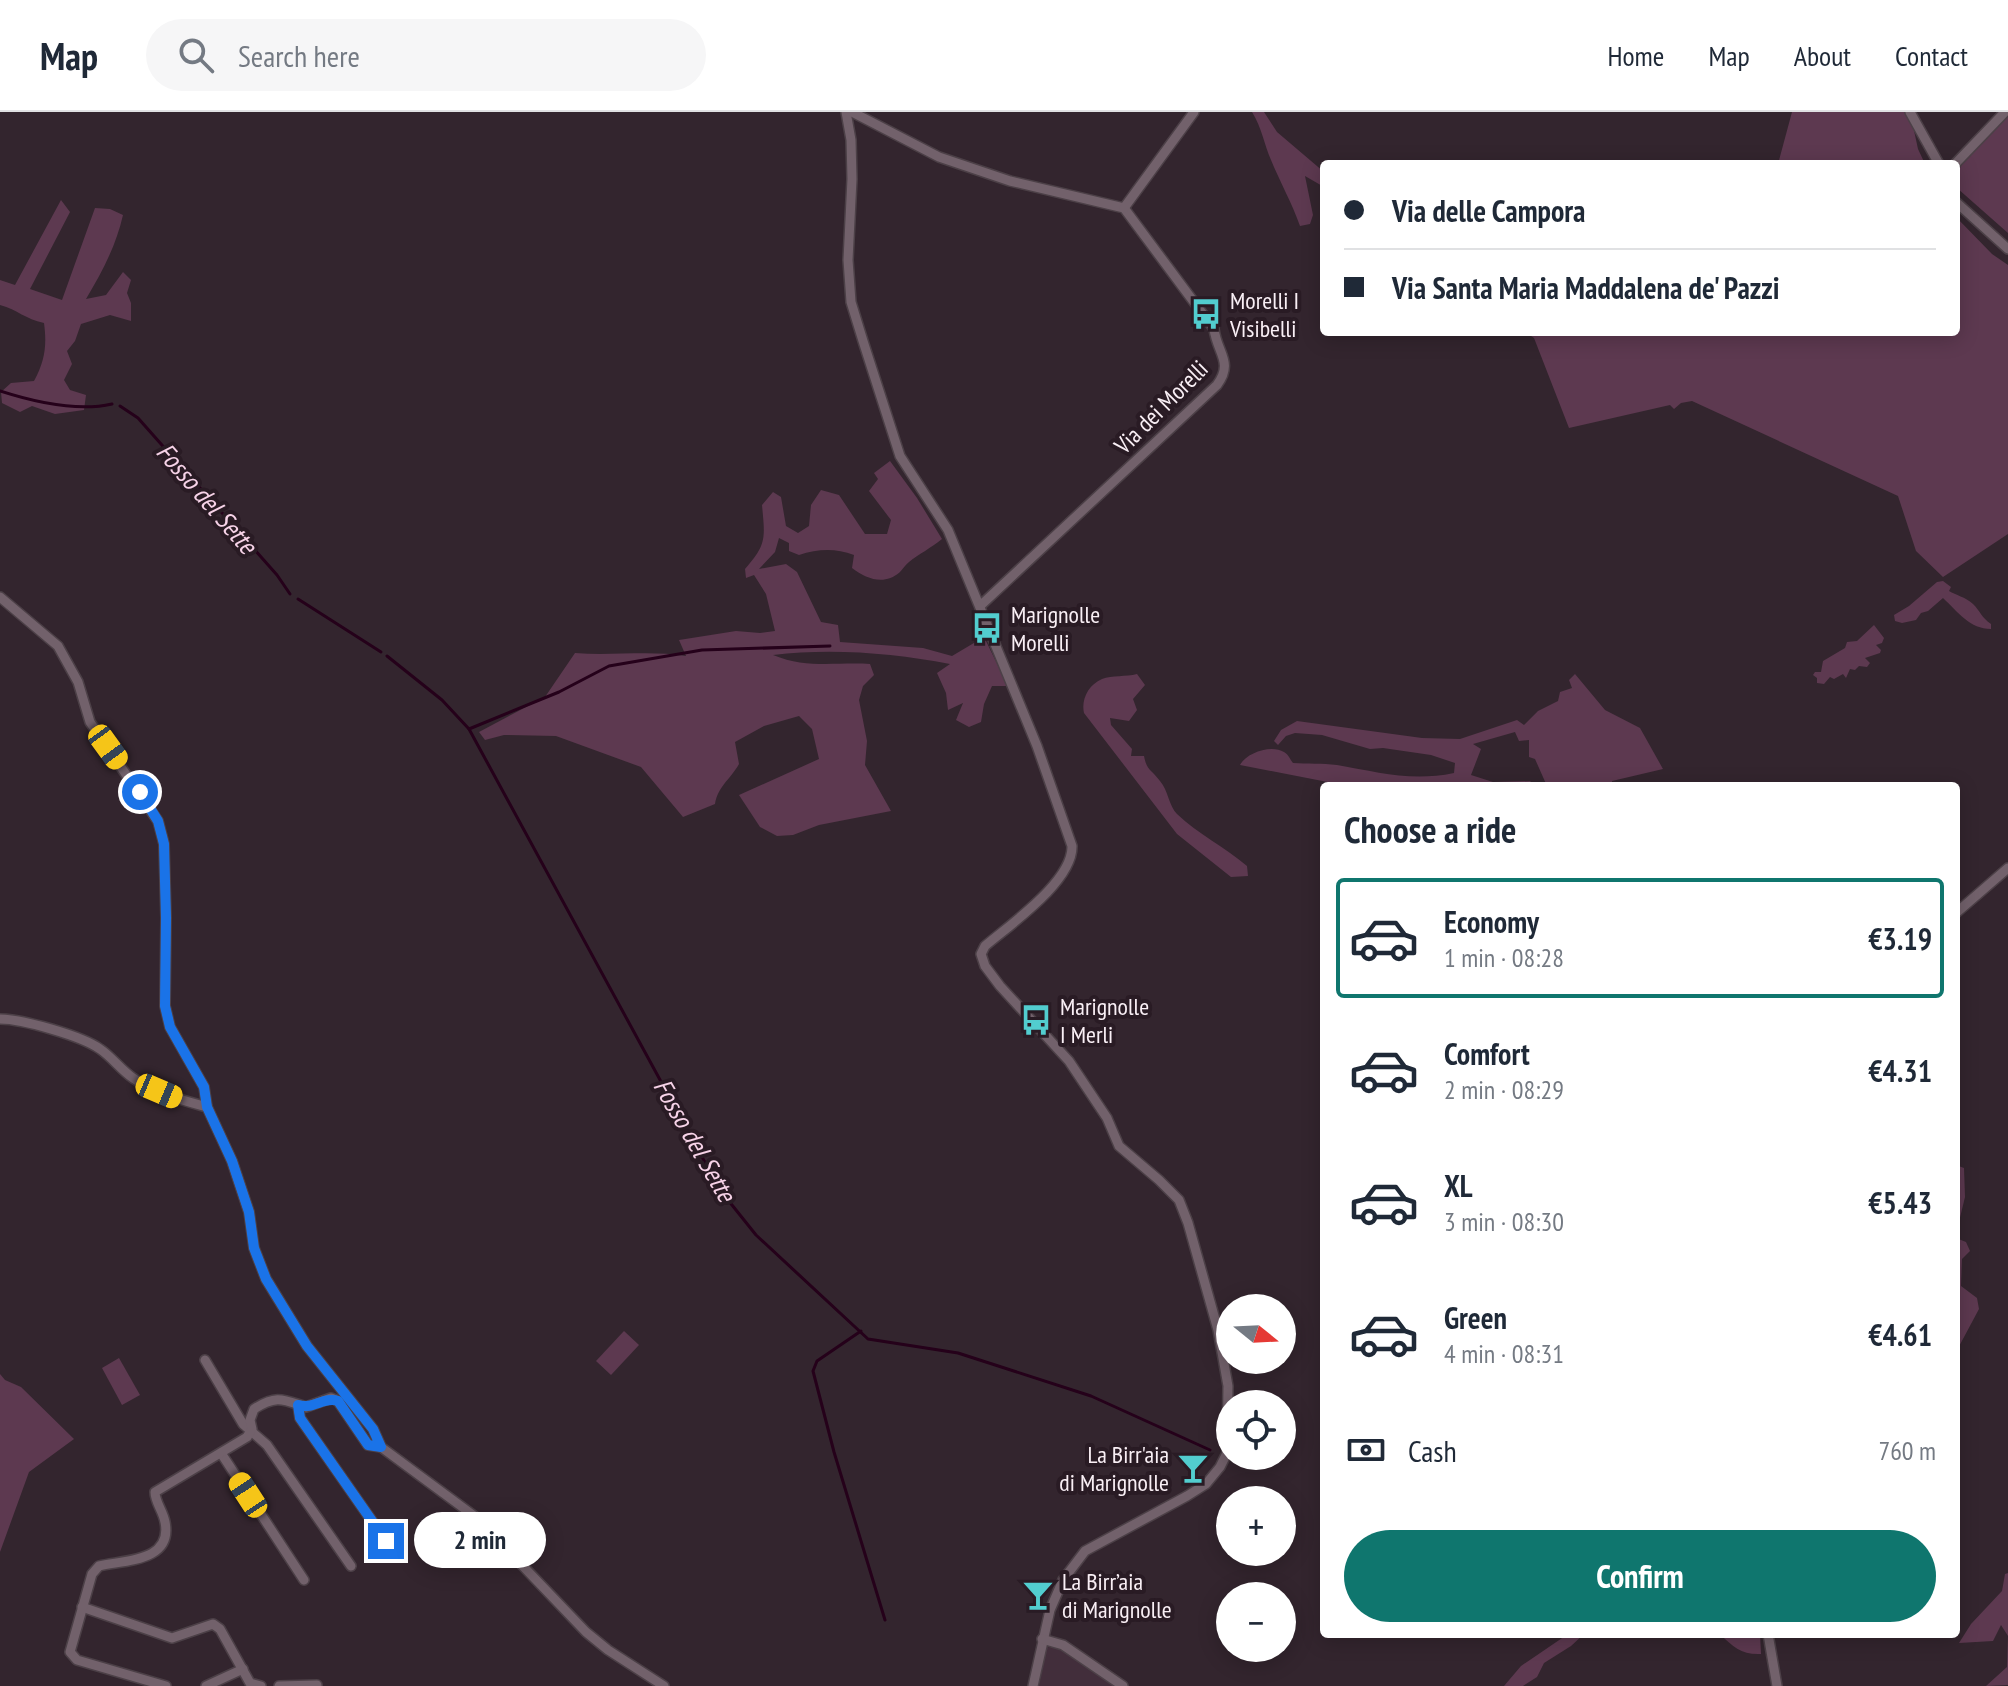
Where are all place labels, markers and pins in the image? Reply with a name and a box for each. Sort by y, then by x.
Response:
place label: Morelli I Visibelli [1229,285,1299,344]
bus stop icon: Morelli I Visibelli [1189,297,1223,331]
place label: Marignolle Morelli [1011,599,1100,658]
bus stop icon: Marignolle Morelli [970,611,1004,645]
place label: Marignolle I Merli [1060,991,1149,1050]
bus stop icon: Marignolle I Merli [1019,1003,1053,1037]
place label: La Birr'aia di Marignolle [1059,1439,1169,1498]
bar icon: La Birr'aia di Marignolle [1176,1451,1210,1485]
place label: La Birr’aia di Marignolle [1062,1566,1172,1625]
bar icon: La Birr’aia di Marignolle [1021,1578,1055,1612]

